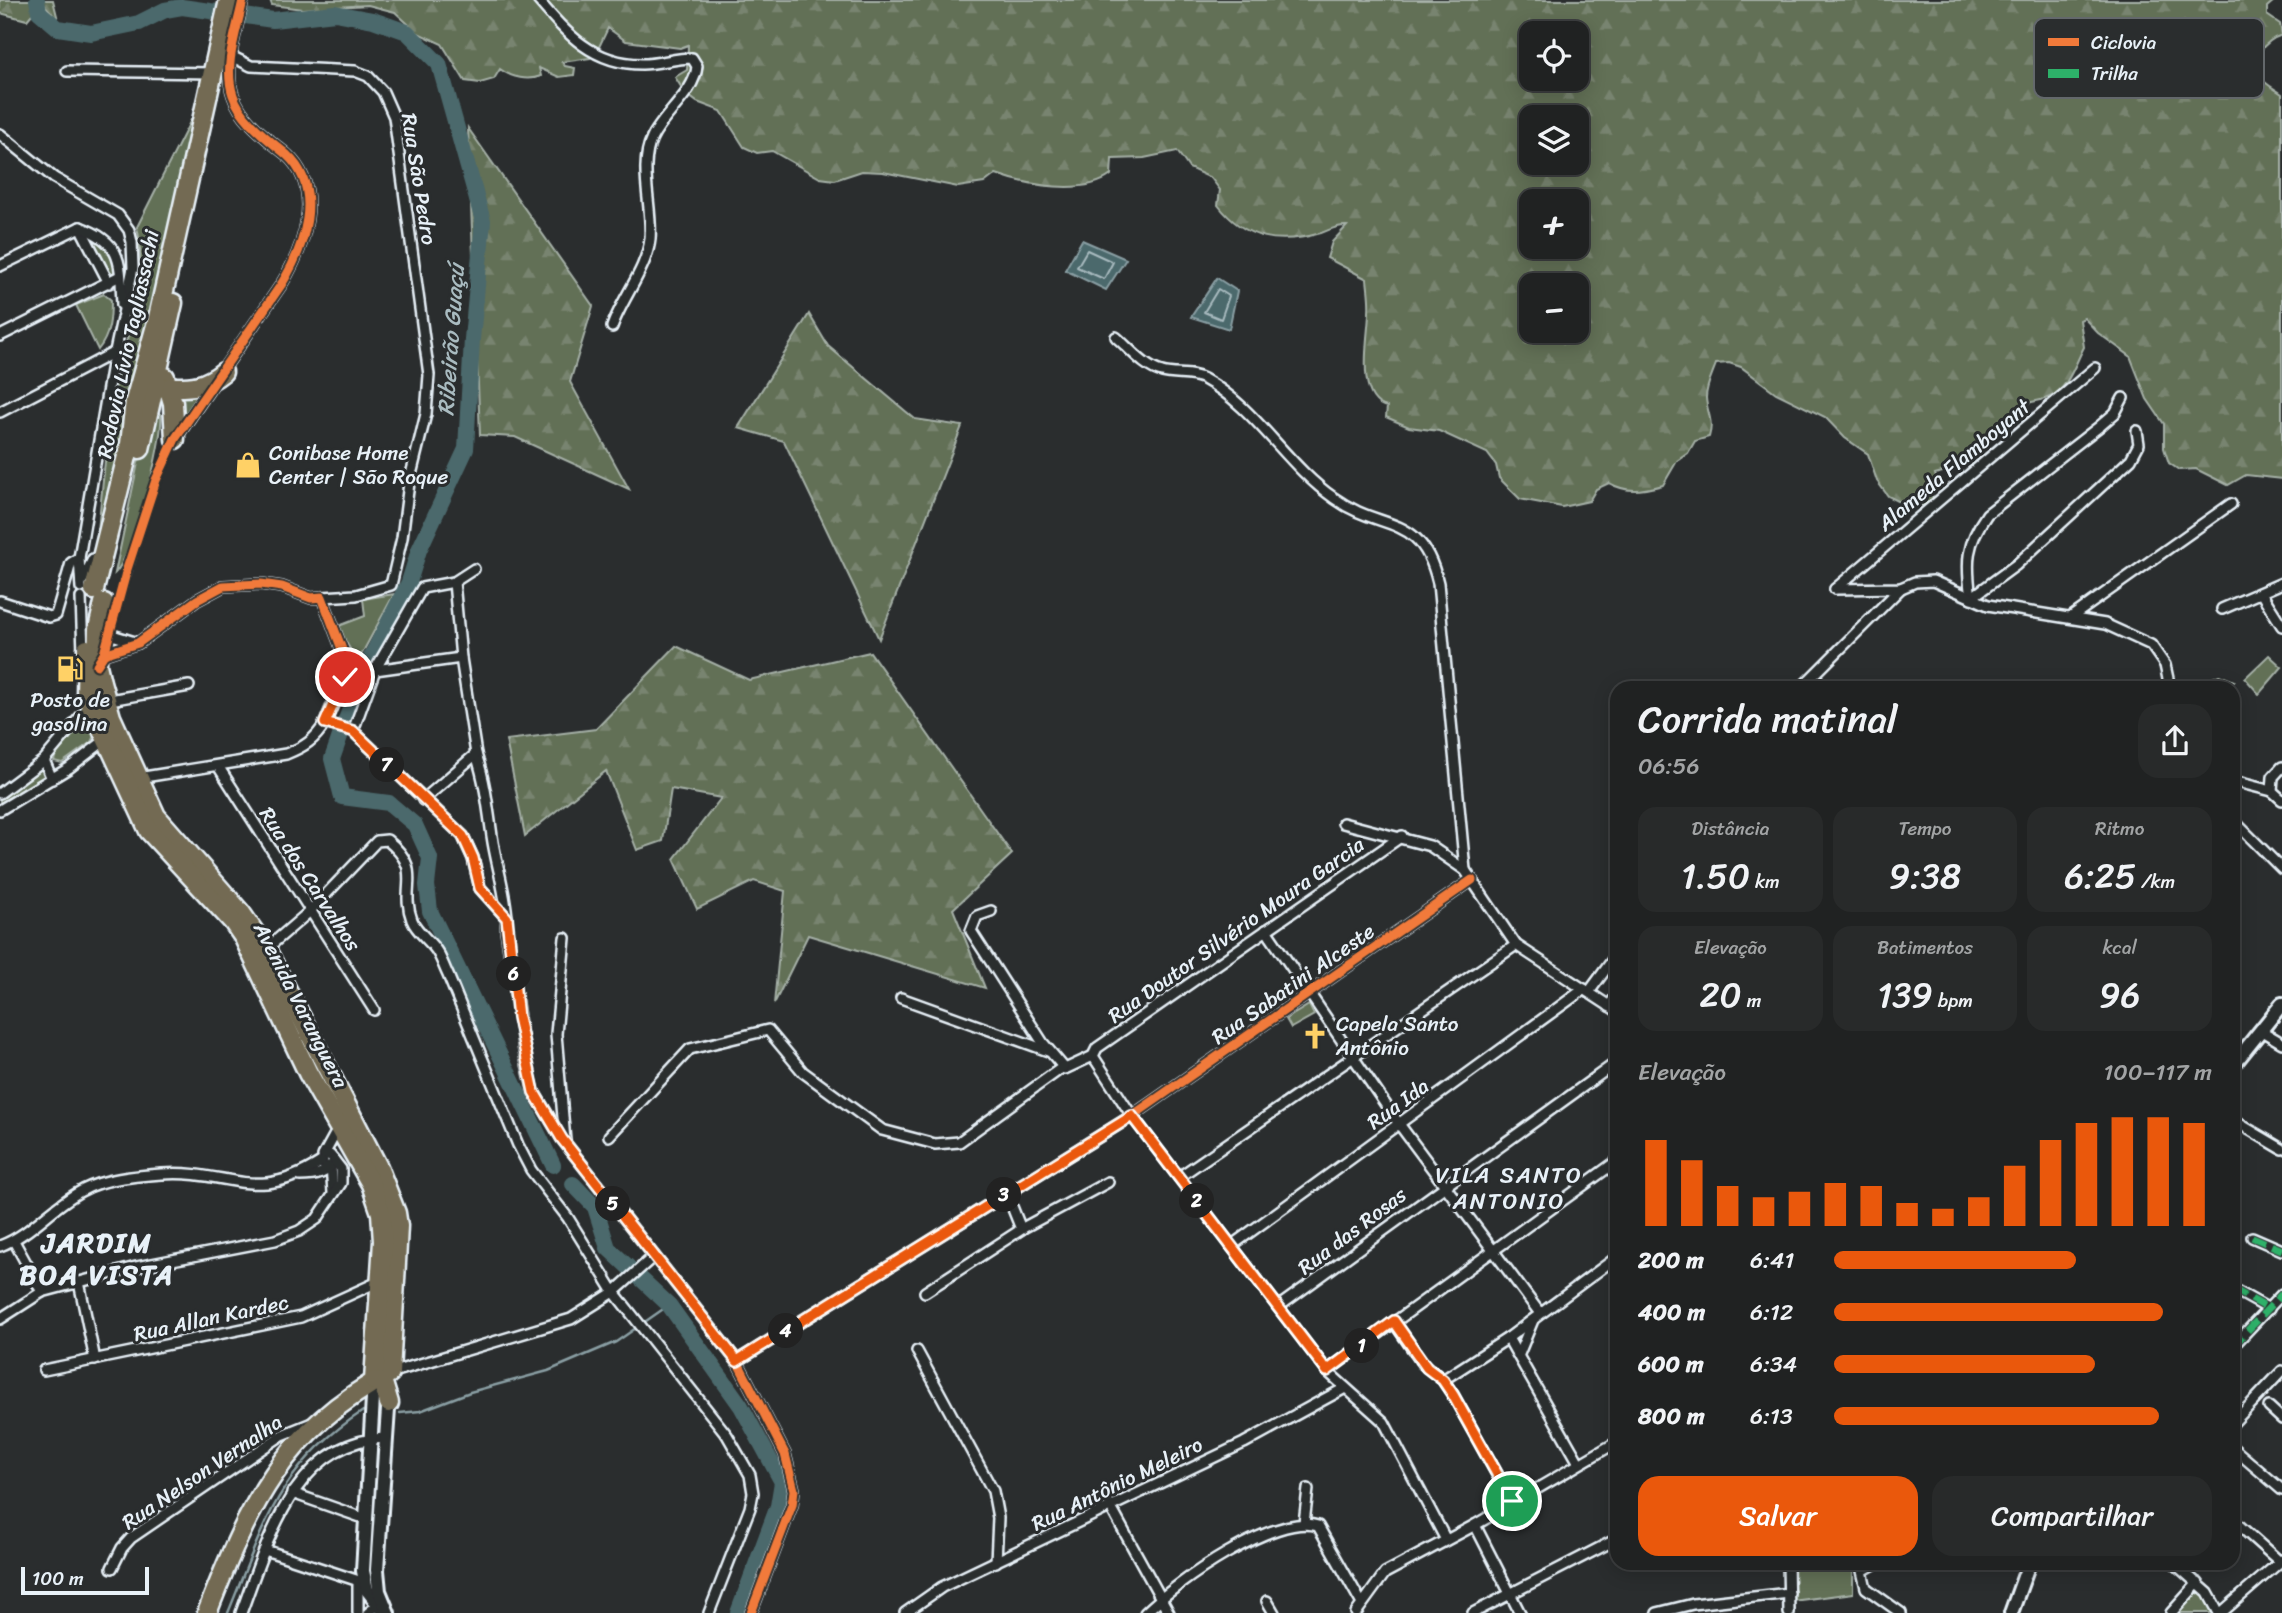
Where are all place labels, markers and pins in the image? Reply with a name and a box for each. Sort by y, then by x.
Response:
place label: Conibase Home Center | São Roque [269,434,449,496]
shop icon: Conibase Home Center | São Roque [233,450,263,480]
pin [315,647,375,707]
fuel station icon: Posto de gasolina [55,654,85,684]
place label: Posto de gasolina [30,681,110,743]
pin: 7 [370,748,404,782]
pin: 6 [496,956,532,992]
place label: Capela Santo Antônio [1335,1005,1459,1067]
church icon: Capela Santo Antônio [1300,1021,1330,1051]
pin: 3 [986,1178,1021,1212]
pin: 2 [1180,1184,1214,1218]
pin: 5 [596,1186,630,1222]
pin: 4 [768,1314,804,1348]
pin: 1 [1344,1328,1380,1364]
pin [1482,1471,1542,1531]

